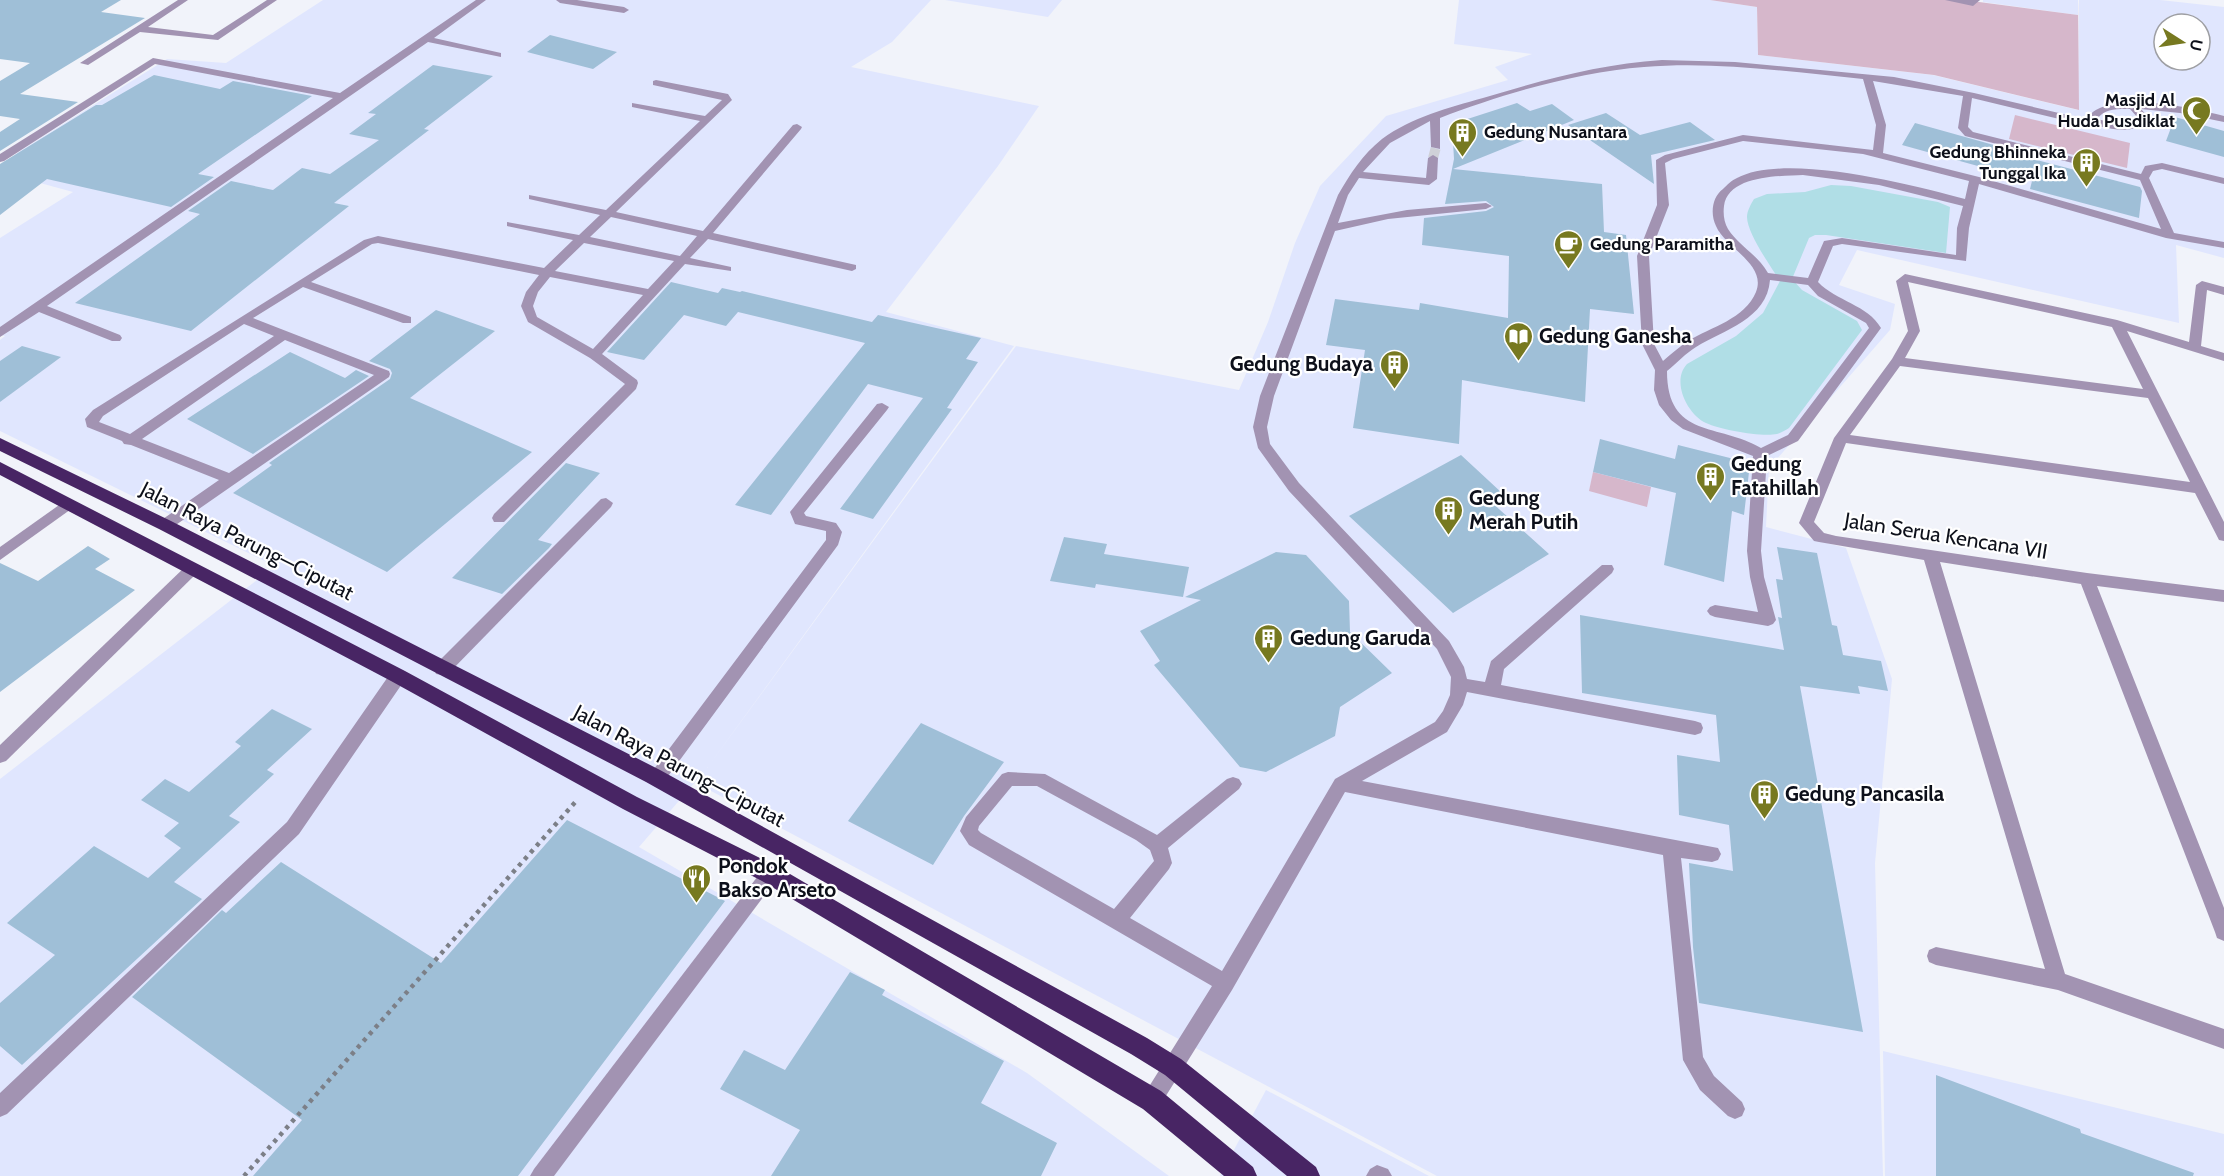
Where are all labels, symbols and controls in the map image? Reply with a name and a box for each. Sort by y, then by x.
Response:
north arrow [2152,12,2212,72]
text: U [2186,37,2207,53]
place label: Masjid Al Huda Pusdiklat [2058,89,2175,132]
mosque icon: Masjid Al Huda Pusdiklat [2180,94,2212,136]
building icon: Gedung Nusantara [1447,116,1479,158]
place label: Gedung Nusantara [1484,121,1627,143]
place label: Gedung Bhinneka Tunggal Ika [1930,141,2066,184]
building icon: Gedung Bhinneka Tunggal Ika [2071,146,2103,188]
cafe icon: Gedung Paramitha [1553,228,1585,270]
place label: Gedung Paramitha [1590,233,1734,255]
library icon: Gedung Ganesha [1502,320,1534,362]
place label: Gedung Ganesha [1539,323,1692,348]
building icon: Gedung Budaya [1378,348,1410,390]
place label: Gedung Budaya [1230,351,1374,376]
place label: Gedung Fatahillah [1731,451,1819,500]
building icon: Gedung Fatahillah [1694,460,1726,502]
street label: Jalan Raya Parung—Ciputat [136,475,358,605]
place label: Gedung Merah Putih [1469,485,1578,534]
building icon: Gedung Merah Putih [1432,494,1464,536]
street label: Jalan Serua Kencana VII [1842,507,2050,564]
building icon: Gedung Garuda [1253,622,1285,664]
place label: Gedung Garuda [1290,625,1431,650]
street label: Jalan Raya Parung—Ciputat [568,699,789,832]
building icon: Gedung Pancasila [1748,778,1780,820]
place label: Gedung Pancasila [1785,781,1945,806]
place label: Pondok Bakso Arseto [718,853,836,902]
restaurant icon: Pondok Bakso Arseto [681,862,713,904]

